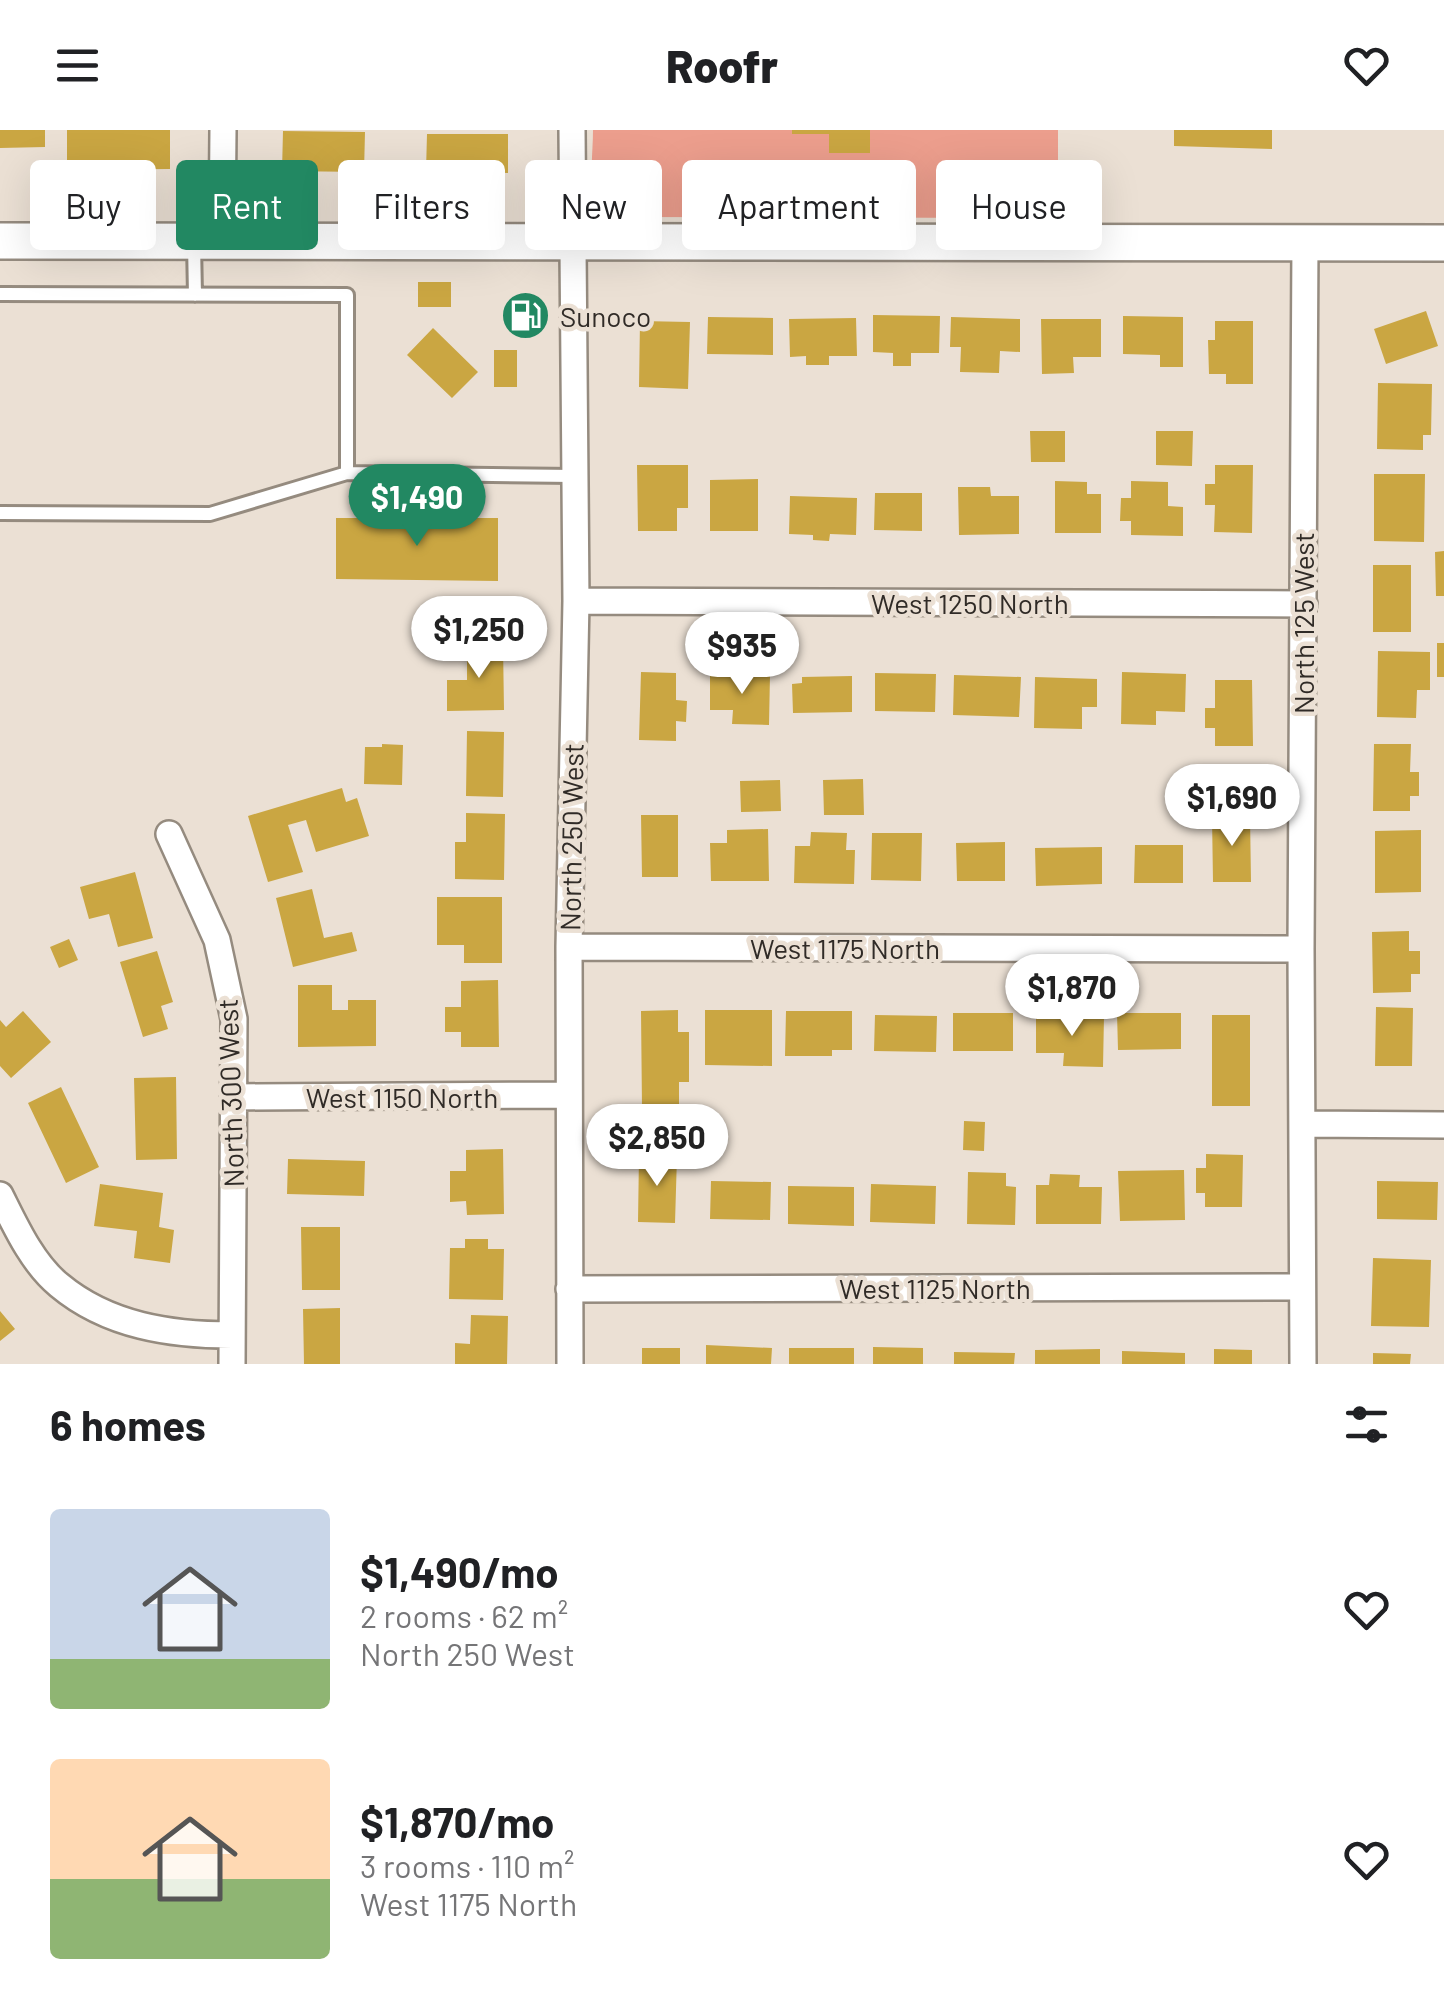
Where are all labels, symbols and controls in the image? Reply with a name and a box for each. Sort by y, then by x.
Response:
icon: menu [50,38,105,93]
text: Roofr [666,38,778,92]
icon: heart [1339,38,1394,93]
chip: Buy [30,160,156,250]
chip: Rent [176,160,318,250]
chip: Filters [338,160,505,250]
chip: New [525,160,662,250]
chip: Apartment [682,160,916,250]
chip: House [936,160,1102,250]
fuel station icon: Sunoco [499,290,551,342]
place label: Sunoco [560,299,651,333]
pin: $1,490 [336,464,498,549]
text: $1,490 [371,477,463,515]
street label: North 125 West [1286,532,1320,714]
street label: West 1250 North [871,586,1069,620]
pin: $1,250 [398,596,560,681]
text: $1,250 [433,609,525,647]
pin: $935 [683,612,801,697]
text: $935 [707,625,777,663]
street label: North 250 West [552,743,590,931]
pin: $1,690 [1151,764,1313,849]
text: $1,690 [1187,777,1277,815]
street label: West 1175 North [750,931,940,965]
pin: $1,870 [991,954,1153,1039]
text: $1,870 [1027,967,1117,1005]
street label: North 300 West [210,998,250,1188]
street label: West 1150 North [306,1080,498,1114]
pin: $2,850 [576,1104,738,1189]
text: $2,850 [608,1117,706,1155]
street label: West 1125 North [839,1271,1031,1305]
icon: filters [1339,1397,1394,1452]
text: 6 homes [50,1399,206,1449]
text: $1,490/mo [360,1546,559,1596]
icon: home [130,1549,250,1669]
icon: heart [1339,1582,1394,1637]
text: 2 rooms · 62 m² [360,1596,568,1634]
text: North 250 West [360,1634,575,1672]
text: $1,870/mo [360,1796,555,1846]
icon: home [130,1799,250,1919]
icon: heart [1339,1832,1394,1887]
text: 3 rooms · 110 m² [360,1846,575,1884]
text: West 1175 North [360,1884,577,1922]

